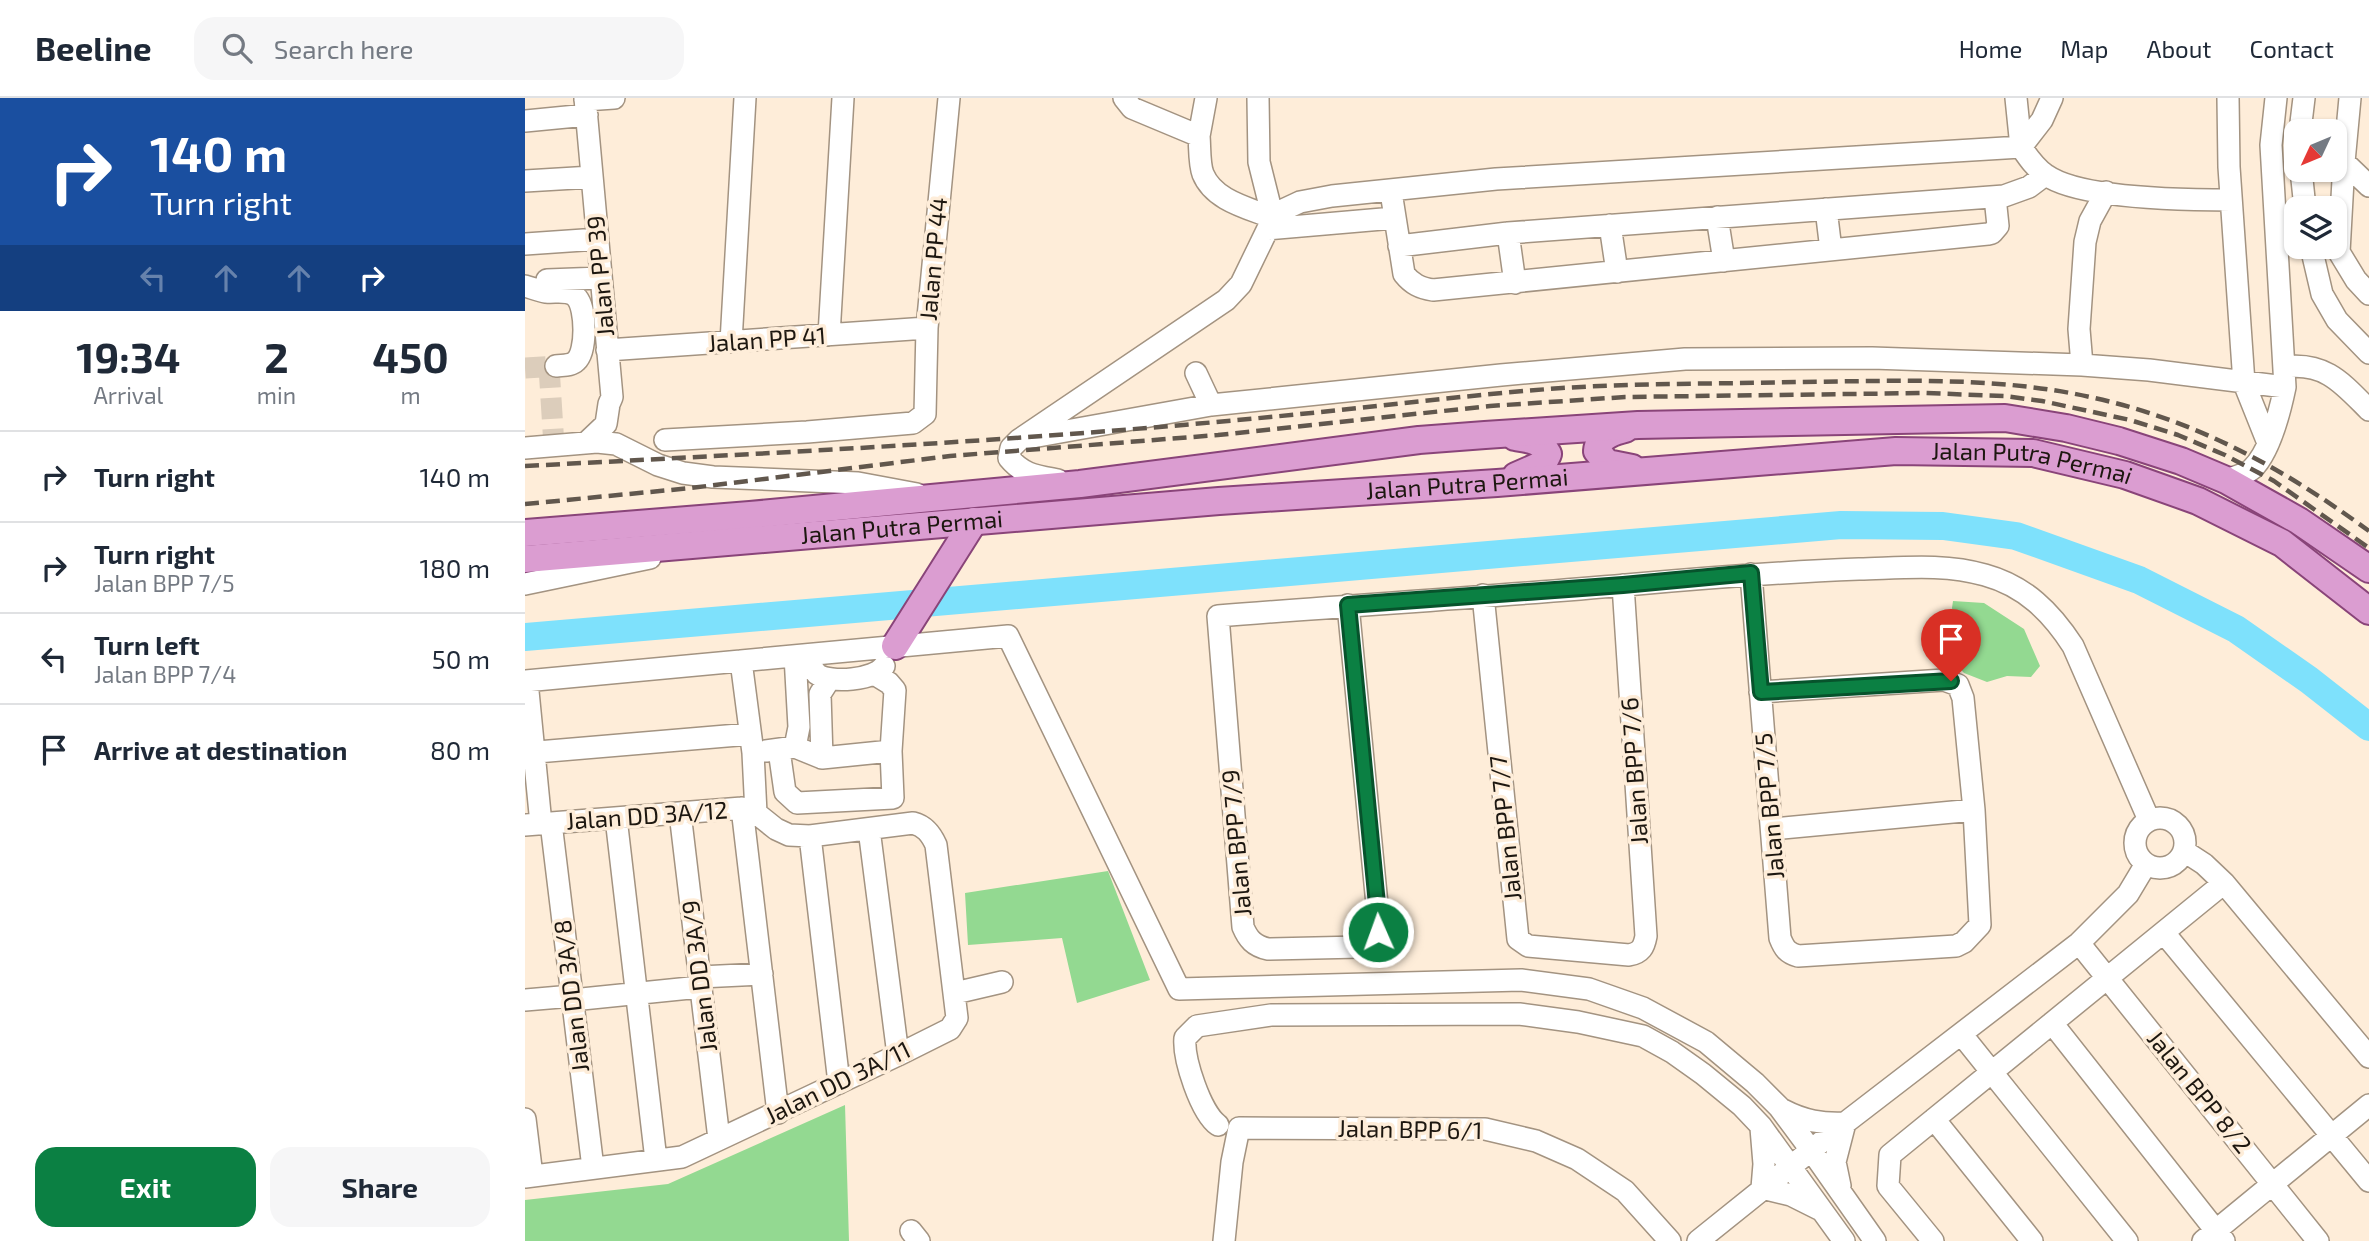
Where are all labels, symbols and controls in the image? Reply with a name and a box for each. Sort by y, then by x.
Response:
search box [194,17,684,80]
text: Beeline [35,28,152,68]
icon: search [218,29,256,67]
text: Search here [274,33,413,64]
text: Home [1959,34,2022,63]
text: Map [2060,34,2108,63]
text: About [2146,34,2212,63]
text: Contact [2250,34,2334,63]
north arrow [2284,119,2347,182]
map controls [2284,119,2347,259]
text: 140 m [150,123,287,182]
icon: right [35,126,126,217]
text: Turn right [150,183,292,221]
street label: Jalan PP 44 [913,196,952,322]
button: layers [2284,196,2347,259]
street label: Jalan PP 39 [580,214,619,338]
icon: left [134,259,172,297]
icon: ahead [207,259,245,297]
icon: ahead [280,259,318,297]
icon: right [353,259,391,297]
street label: Jalan PP 41 [707,320,827,357]
text: 19:34 [76,331,181,381]
text: 2 [264,331,289,381]
text: 450 [372,331,449,381]
text: Arrival [93,381,163,409]
text: min [257,381,296,409]
text: m [400,381,421,409]
street label: Jalan Putra Permai [1931,436,2137,489]
icon: right [35,458,73,496]
text: Turn right [94,461,215,492]
text: 140 m [419,461,490,492]
street label: Jalan Putra Permai [1365,461,1569,504]
street label: Jalan Putra Permai [799,503,1004,549]
text: Turn right [94,538,215,569]
icon: right [35,549,73,587]
text: 180 m [420,552,490,583]
text: Jalan BPP 7/5 [94,569,235,597]
pin [1921,609,1981,681]
icon: arrive [1932,620,1970,658]
text: Turn left [94,629,200,660]
icon: left [35,640,73,678]
text: 50 m [432,643,490,674]
text: Jalan BPP 7/4 [94,660,236,688]
street label: Jalan BPP 7/6 [1614,697,1653,846]
icon: arrive [35,731,73,769]
street label: Jalan BPP 7/5 [1748,732,1789,880]
text: Arrive at destination [94,734,347,765]
text: 80 m [430,734,490,765]
street label: Jalan BPP 7/7 [1482,754,1527,902]
street label: Jalan BPP 7/9 [1215,768,1256,918]
street label: Jalan DD 3A/12 [565,794,729,835]
position arrow [1341,895,1415,969]
street label: Jalan DD 3A/9 [675,899,722,1054]
street label: Jalan DD 3A/8 [547,918,594,1074]
street label: Jalan BPP 8/2 [2142,1024,2258,1158]
street label: Jalan DD 3A/11 [760,1034,915,1129]
street label: Jalan BPP 6/1 [1337,1113,1483,1144]
button: Exit [35,1147,256,1227]
button: Share [270,1147,490,1227]

